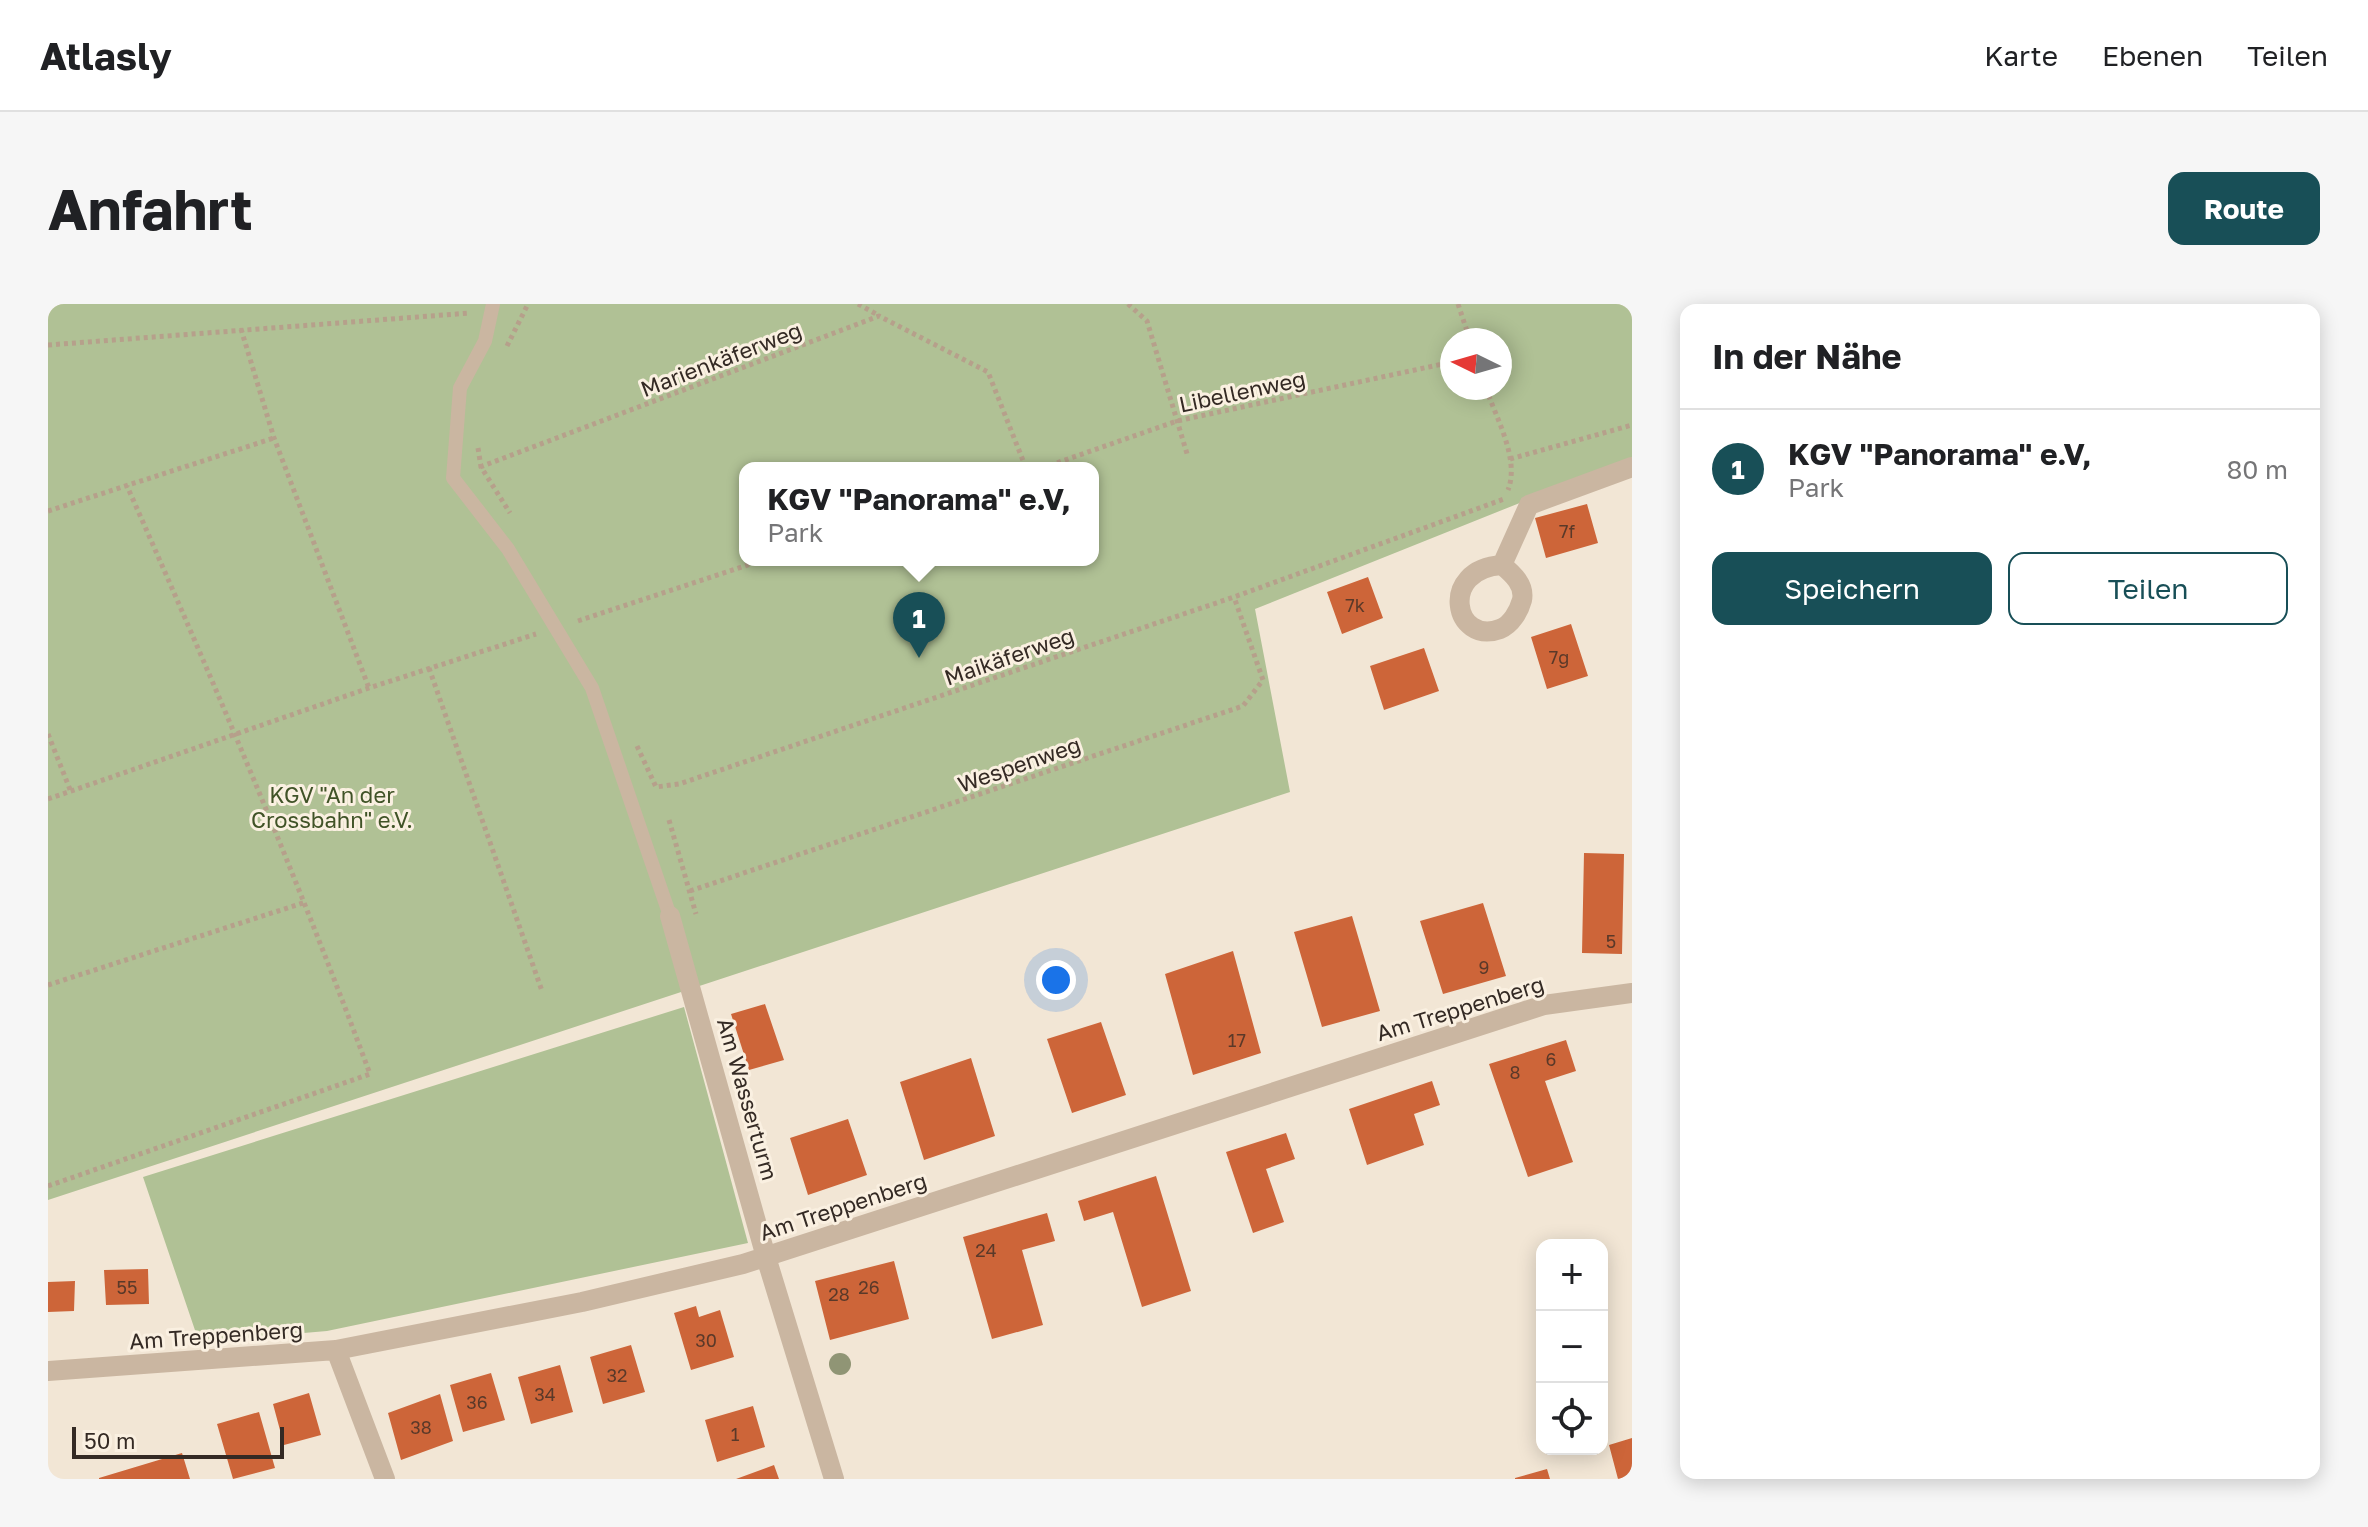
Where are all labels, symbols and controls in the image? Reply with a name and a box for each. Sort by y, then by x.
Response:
text: Atlasly [40,33,172,78]
text: Karte [1984,39,2058,72]
text: Ebenen [2102,39,2203,72]
text: Teilen [2247,39,2328,72]
button: Route [2168,172,2320,245]
text: Anfahrt [48,175,253,242]
street label: Marienkäferweg [637,316,805,402]
north arrow [1440,328,1512,400]
text: In der Nähe [1712,336,1902,376]
street label: Libellenweg [1176,364,1308,418]
text: KGV "Panorama" e.V, [1788,436,2092,472]
text: 1 [1731,454,1745,485]
text: 80 m [2227,454,2288,485]
popup [739,462,1099,566]
text: Park [1788,472,1844,503]
text: KGV "Panorama" e.V, [767,481,1071,517]
text: Park [767,517,823,548]
house number: 7f [1559,520,1575,542]
button: Speichern [1712,552,1992,625]
button: Teilen [2008,552,2288,625]
pin: 1 [893,592,945,658]
house number: 7k [1345,594,1365,616]
street label: Maikäferweg [941,621,1077,691]
house number: 7g [1549,646,1569,668]
street label: Wespenweg [954,730,1084,798]
park label: KGV "An der Crossbahn" e.V. [251,781,413,833]
house number: 5 [1606,930,1616,952]
house number: 9 [1479,956,1489,978]
your location [1036,960,1076,1000]
street label: Am Treppenberg [1373,970,1547,1046]
street label: Am Wasserturm [712,1015,784,1183]
house number: 17 [1228,1029,1246,1051]
house number: 6 [1546,1048,1556,1070]
house number: 8 [1510,1061,1520,1083]
street label: Am Treppenberg [756,1166,930,1246]
house number: 24 [975,1239,997,1261]
map controls [1536,1239,1608,1455]
button: + [1536,1239,1608,1311]
house number: 55 [117,1276,137,1298]
house number: 26 [858,1276,880,1298]
house number: 28 [828,1283,850,1305]
button: − [1536,1311,1608,1383]
street label: Am Treppenberg [128,1315,304,1355]
house number: 30 [695,1329,717,1351]
house number: 32 [607,1364,627,1386]
house number: 34 [534,1383,556,1405]
button: locate [1536,1383,1608,1455]
house number: 36 [466,1391,488,1413]
house number: 38 [410,1416,432,1438]
scale bar [72,1423,284,1459]
house number: 1 [731,1423,740,1445]
text: 50 m [84,1427,135,1454]

